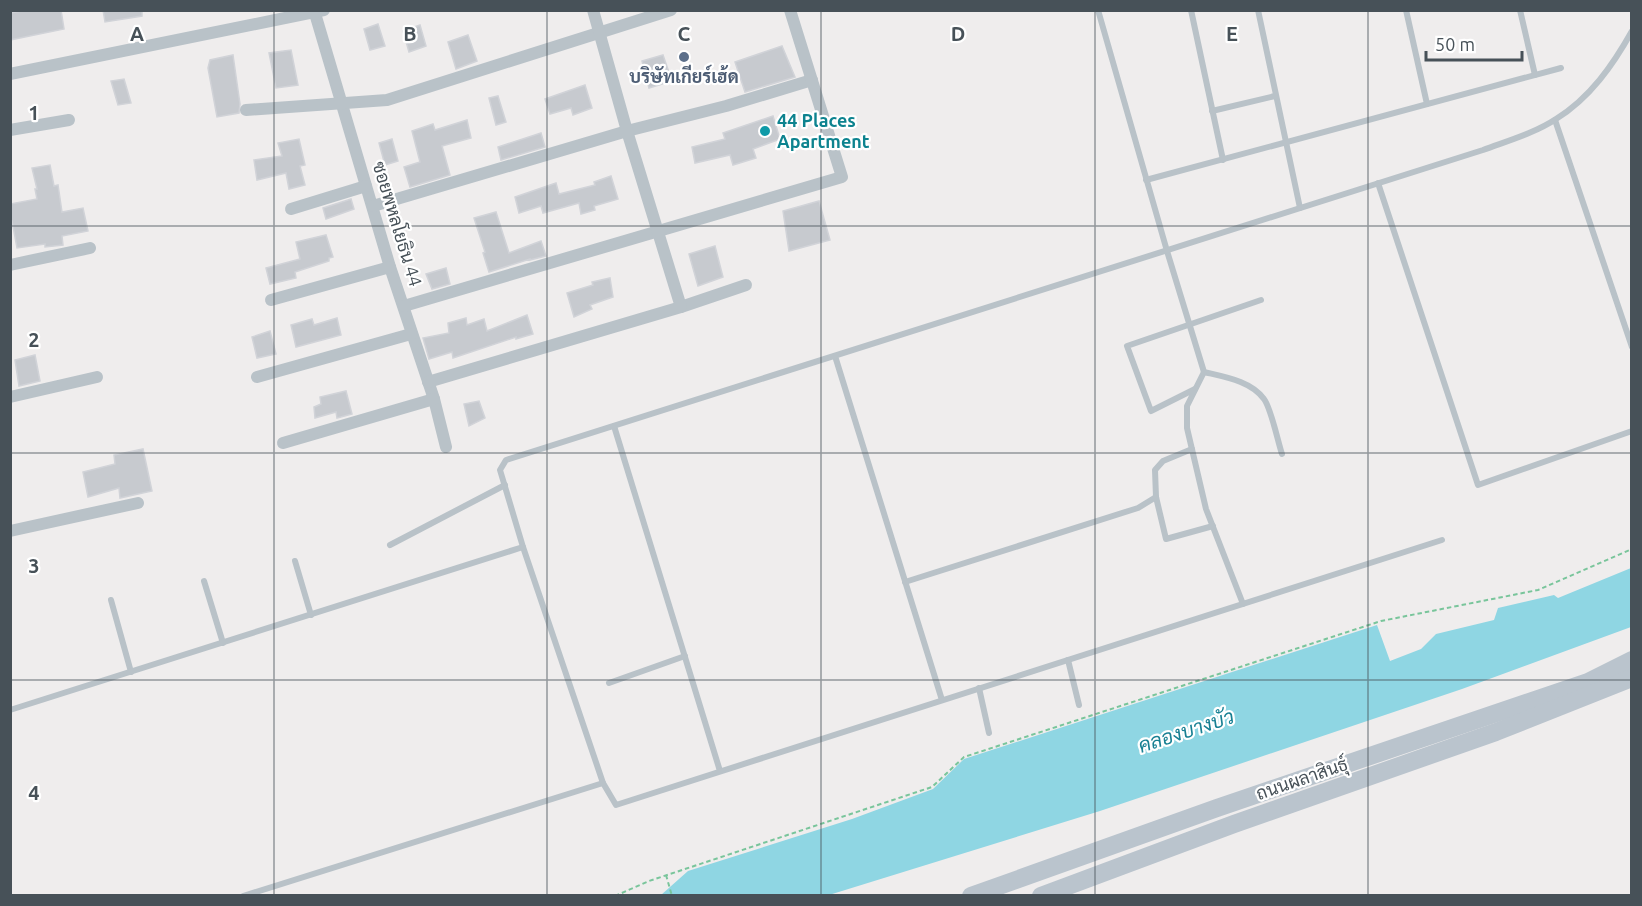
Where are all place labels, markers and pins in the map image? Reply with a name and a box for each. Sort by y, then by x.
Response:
marker: บริษัทเกียร์เฮ้ด [677,50,691,64]
place label: บริษัทเกียร์เฮ้ด [629,64,739,86]
place label: 44 Places Apartment [777,110,870,151]
marker: 44 Places Apartment [758,124,772,138]

